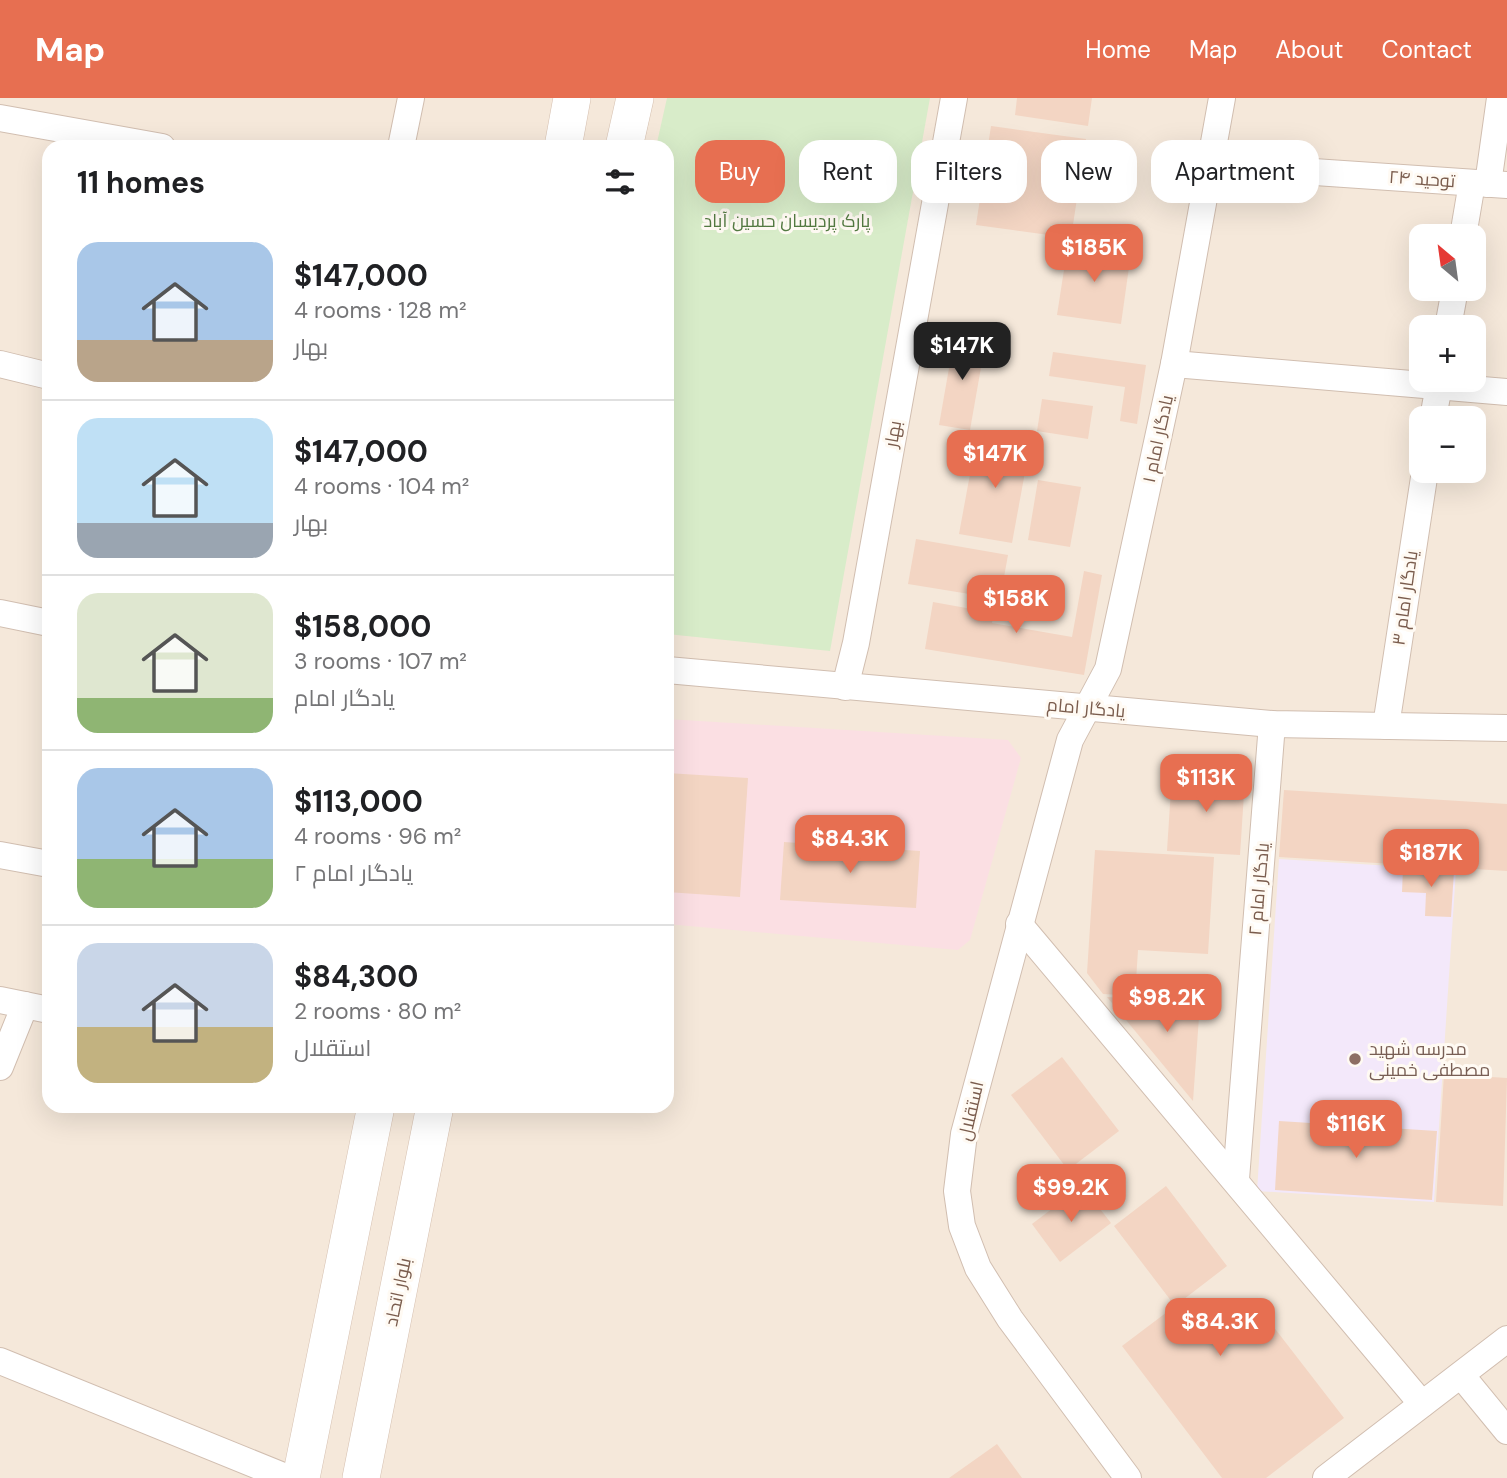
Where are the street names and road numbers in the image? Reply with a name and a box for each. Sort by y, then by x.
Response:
street label: توحید ۲۴ [1388,165,1456,193]
street label: یادگار امام ۱ [1137,393,1179,485]
street label: بهار [879,419,907,450]
street label: یادگار امام ۳ [1386,549,1424,647]
street label: یادگار امام [1046,693,1126,723]
street label: یادگار امام ۲ [1243,841,1275,936]
street label: استقلال [952,1079,990,1143]
street label: بلوار اتحاد [379,1255,417,1329]

